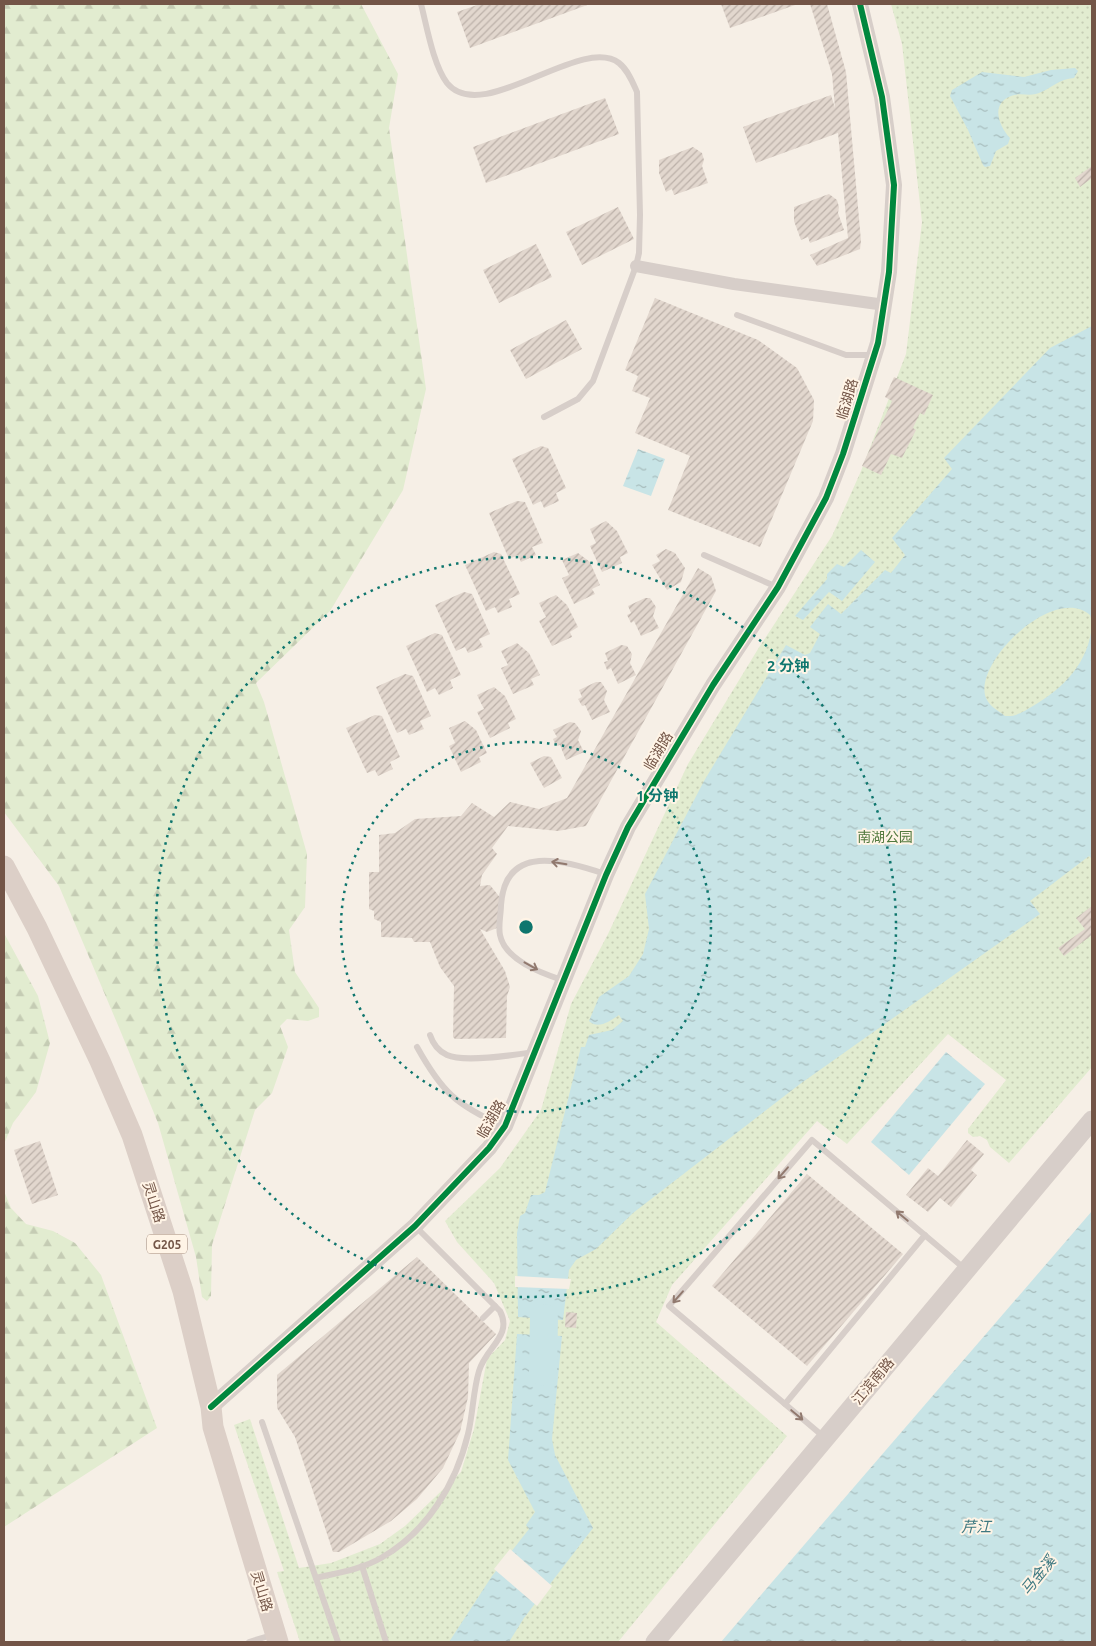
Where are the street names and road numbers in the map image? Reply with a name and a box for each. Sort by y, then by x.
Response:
street label: 临湖路 [833,377,861,421]
street label: 临湖路 [640,729,676,773]
street label: 临湖路 [474,1097,508,1141]
street label: 灵山路 [140,1180,168,1224]
road number: G205 [147,1234,187,1254]
street label: 江滨南路 [849,1354,897,1408]
street label: 灵山路 [248,1569,276,1613]

